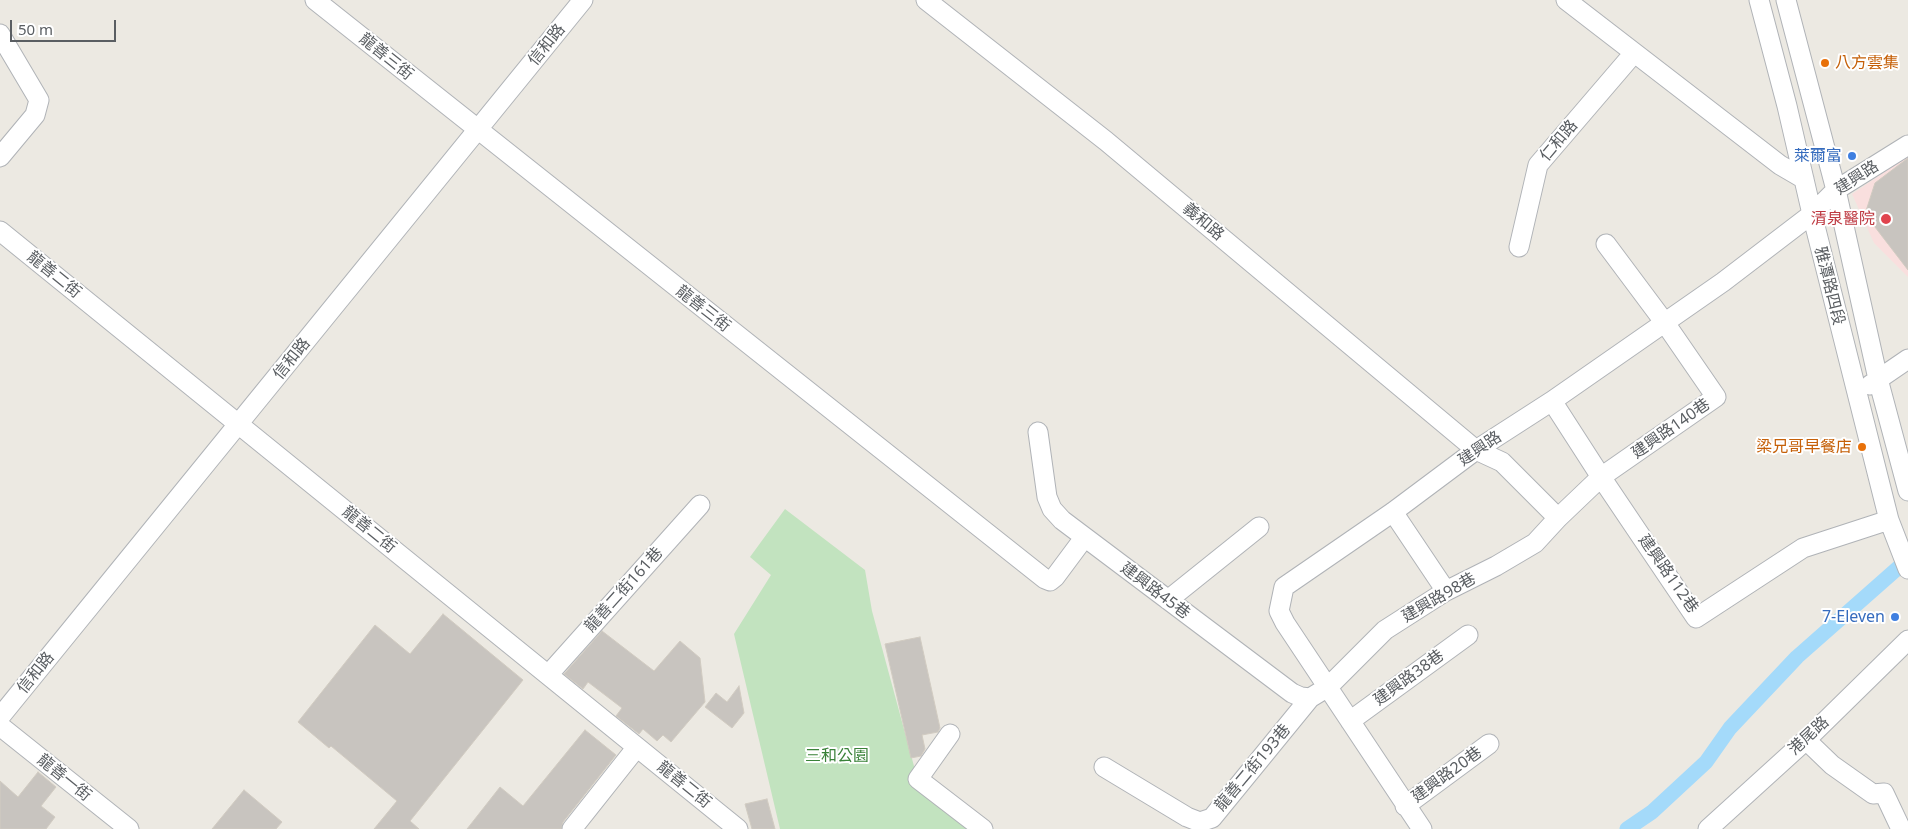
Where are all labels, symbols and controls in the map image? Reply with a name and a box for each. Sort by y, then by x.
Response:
scale bar [12,10,119,42]
text: 50 m [18,19,53,39]
street label: 信和路 [524,20,570,70]
street label: 龍善三街 [355,29,417,85]
place label: 八方雲集 [1835,53,1899,73]
marker: 八方雲集 [1819,57,1831,69]
street label: 仁和路 [1536,116,1582,166]
place label: 萊爾富 [1794,146,1842,166]
marker: 萊爾富 [1846,150,1858,162]
street label: 建興路 [1832,157,1882,199]
street label: 義和路 [1178,199,1228,245]
place label: 清泉醫院 [1811,209,1875,229]
marker: 清泉醫院 [1879,212,1893,226]
street label: 雅潭路四段 [1810,245,1848,327]
street label: 龍善二街 [23,247,85,303]
street label: 龍善三街 [672,282,734,336]
street label: 信和路 [269,334,315,384]
street label: 建興路140巷 [1628,395,1714,463]
street label: 建興路 [1455,428,1505,470]
place label: 梁兄哥早餐店 [1756,437,1852,457]
marker: 梁兄哥早餐店 [1856,441,1868,453]
street label: 龍善二街 [338,502,400,558]
street label: 建興路112巷 [1634,531,1702,617]
street label: 龍善二街161巷 [581,544,667,636]
street label: 建興路45巷 [1116,559,1194,623]
street label: 建興路98巷 [1399,569,1479,627]
place label: 7-Eleven [1822,607,1885,627]
marker: 7-Eleven [1889,611,1901,623]
street label: 建興路38巷 [1370,646,1448,710]
street label: 信和路 [13,648,59,698]
street label: 港尾路 [1785,713,1833,759]
street label: 龍善二街193巷 [1211,721,1295,815]
street label: 建興路20巷 [1408,743,1486,807]
park label: 三和公園 [805,746,869,766]
street label: 龍善一街 [33,750,95,806]
street label: 龍善二街 [653,757,715,813]

